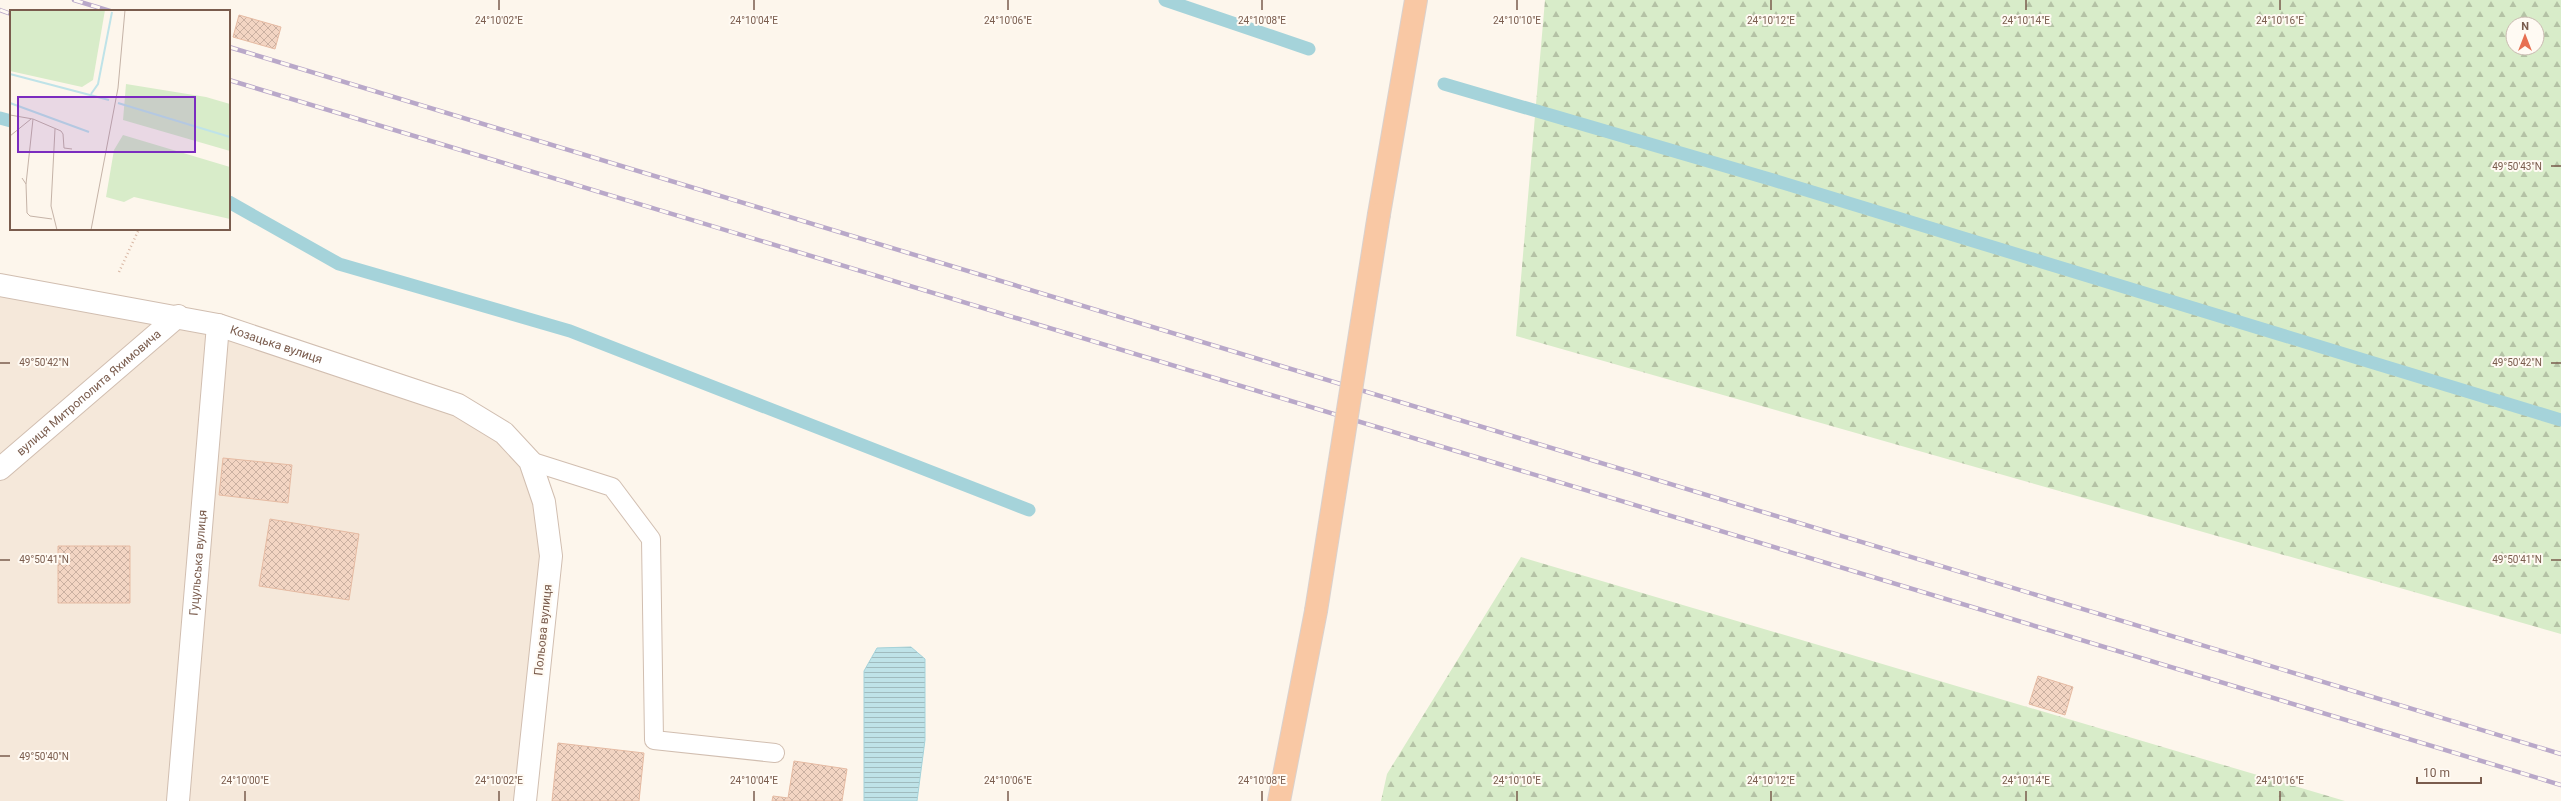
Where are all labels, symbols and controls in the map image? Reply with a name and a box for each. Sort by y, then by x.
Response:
inset map [10,10,230,230]
text: 24°10'02"E [475,15,523,26]
text: 24°10'04"E [730,15,778,26]
text: 24°10'06"E [984,15,1032,26]
text: 24°10'08"E [1238,15,1286,26]
text: 24°10'10"E [1493,15,1541,26]
text: 24°10'12"E [1747,15,1795,26]
text: 24°10'14"E [2002,15,2050,26]
text: 24°10'16"E [2256,15,2304,26]
north arrow [2505,16,2545,56]
text: N [2521,20,2529,33]
text: 49°50'43"N [2492,161,2542,172]
street label: Козацька вулиця [228,322,324,366]
street label: вулиця Митрополита Яхимовича [14,327,164,459]
text: 49°50'42"N [19,357,69,368]
text: 49°50'42"N [2492,357,2542,368]
street label: Гуцульська вулиця [187,509,209,616]
text: 49°50'41"N [19,554,69,565]
text: 49°50'41"N [2492,554,2542,565]
street label: Польова вулиця [531,584,555,676]
text: 49°50'40"N [19,751,69,762]
scale bar [2417,759,2481,785]
text: 10 m [2423,766,2450,780]
text: 24°10'00"E [221,775,269,786]
text: 24°10'02"E [475,775,523,786]
text: 24°10'04"E [730,775,778,786]
text: 24°10'06"E [984,775,1032,786]
text: 24°10'08"E [1238,775,1286,786]
text: 24°10'10"E [1493,775,1541,786]
text: 24°10'12"E [1747,775,1795,786]
text: 24°10'14"E [2002,775,2050,786]
text: 24°10'16"E [2256,775,2304,786]

